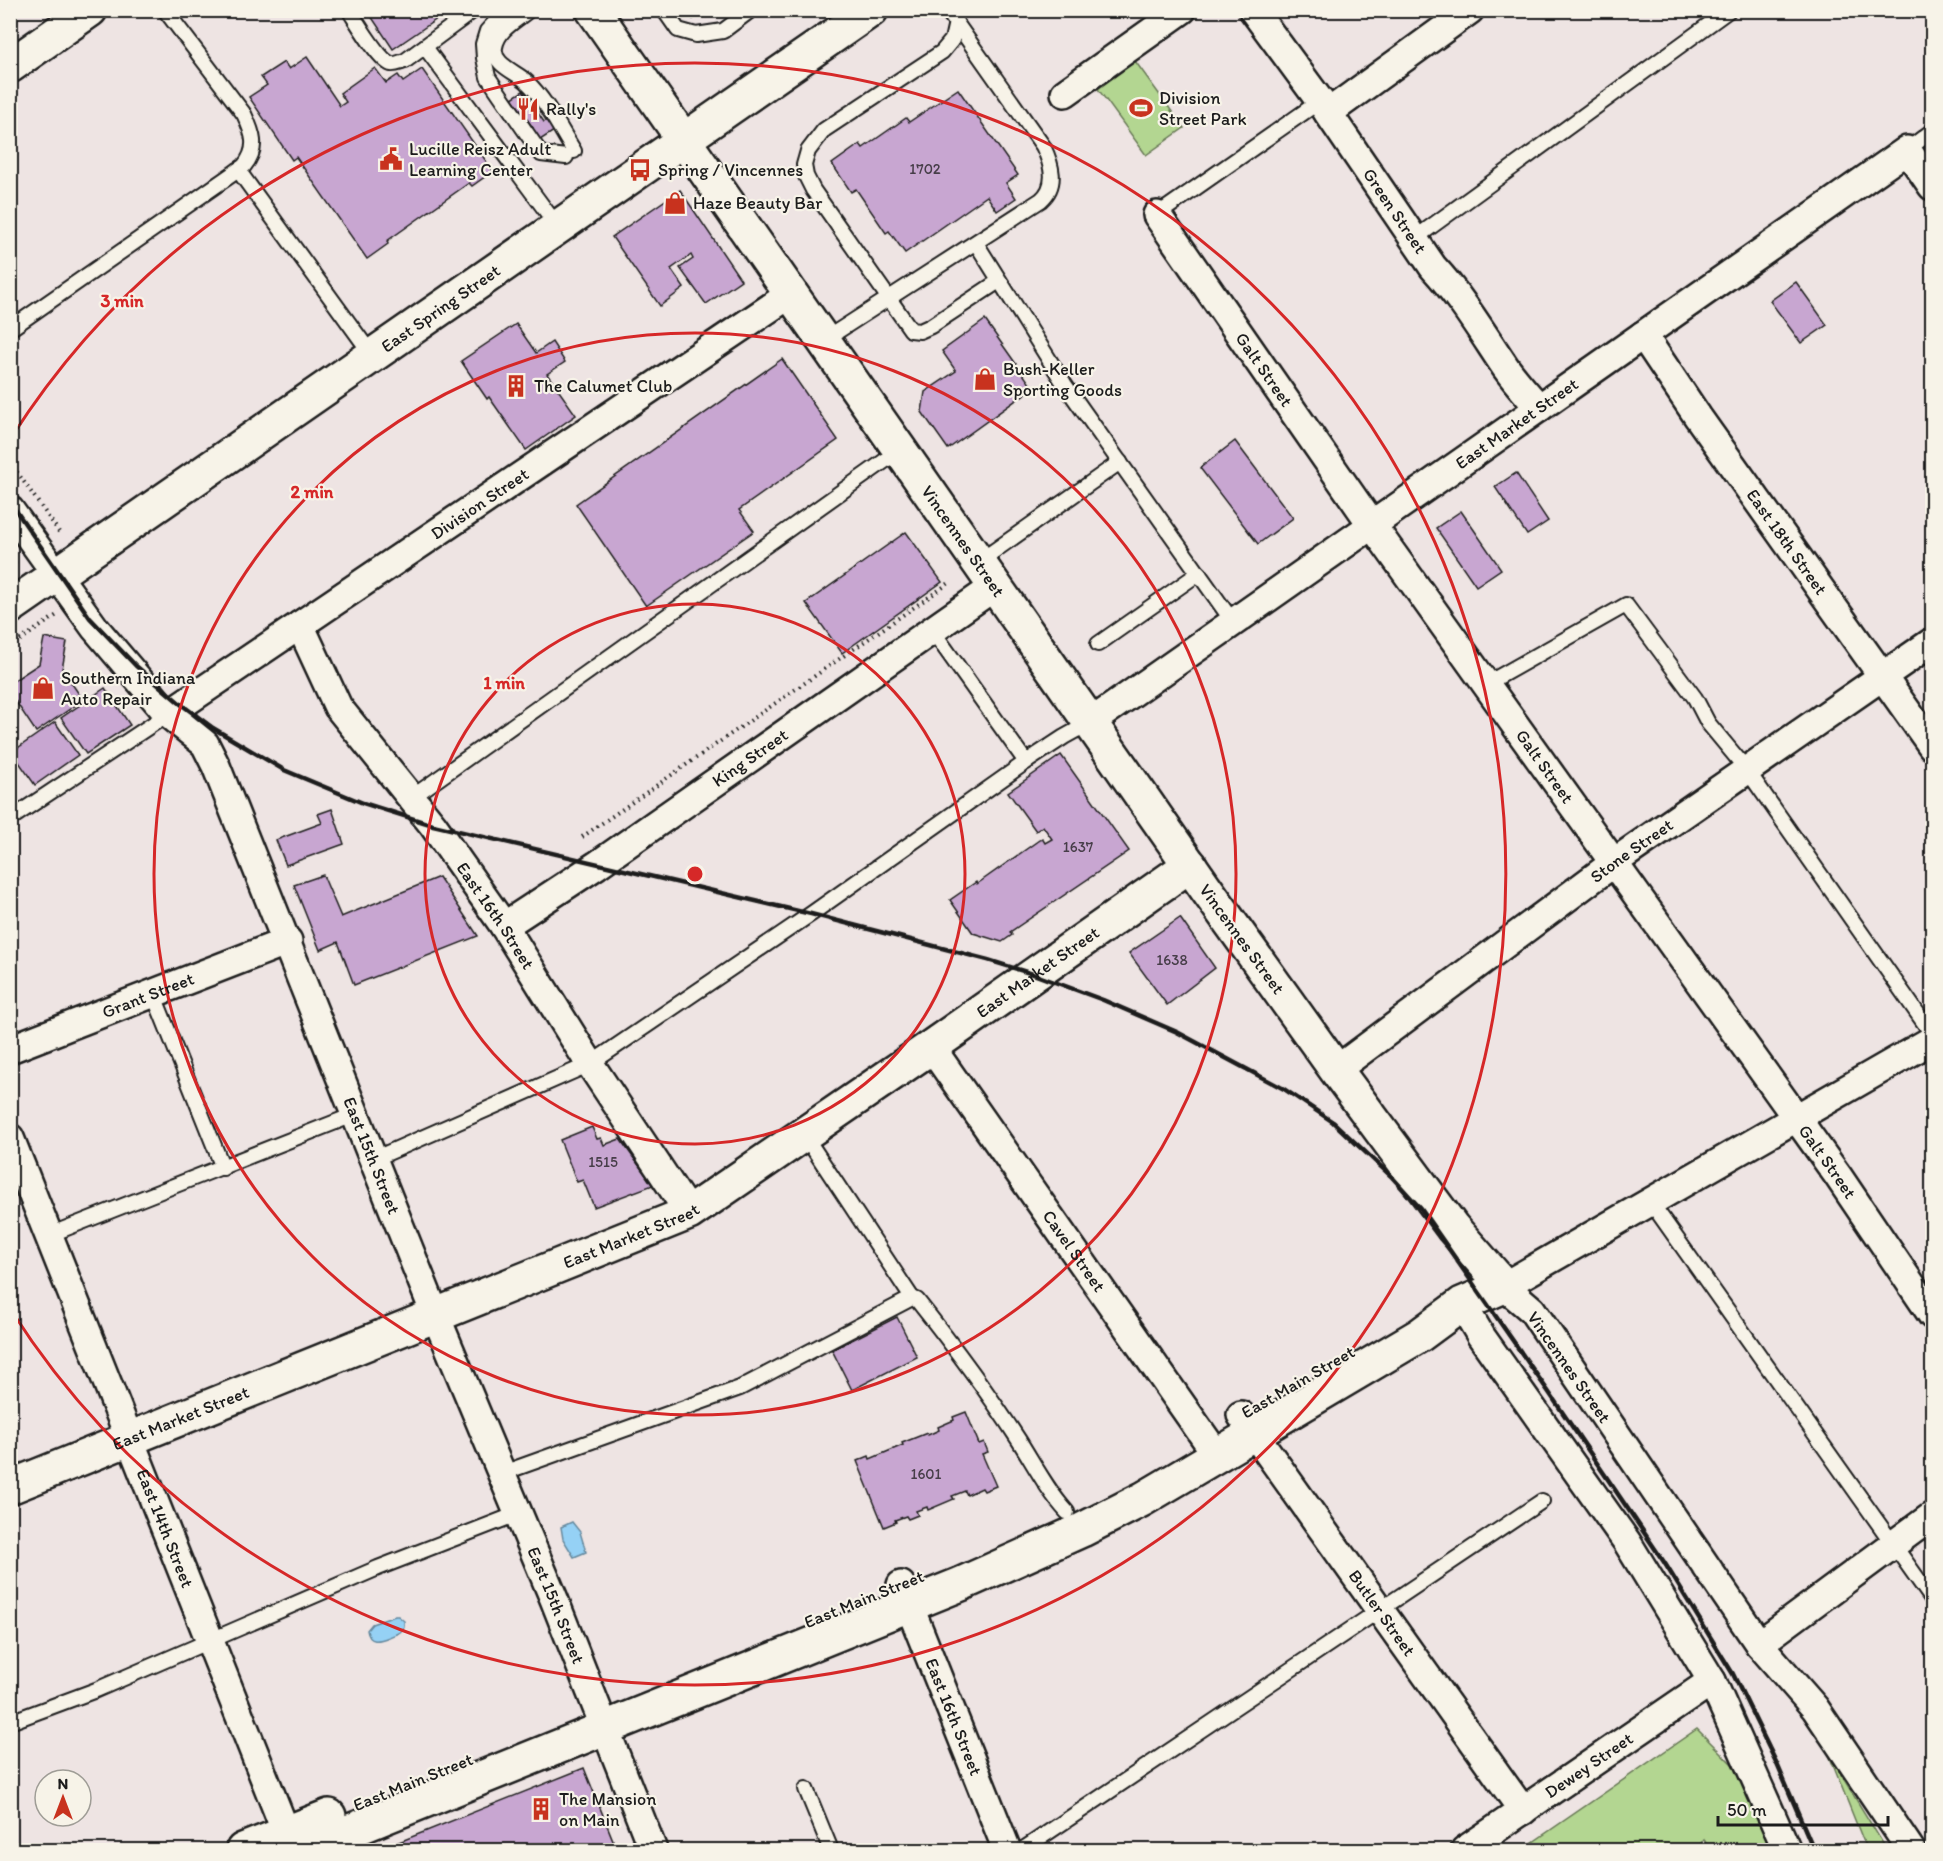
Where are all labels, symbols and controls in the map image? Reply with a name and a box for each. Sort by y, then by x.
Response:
place label: Division Street Park [1159,87,1247,130]
sports icon: Division Street Park [1128,95,1154,121]
restaurant icon: Rally's [515,96,541,122]
place label: Rally's [546,98,596,120]
place label: Lucille Reisz Adult Learning Center [409,138,551,181]
public building icon: Lucille Reisz Adult Learning Center [378,146,404,172]
bus stop icon: Spring / Vincennes [627,157,653,183]
place label: Spring / Vincennes [658,159,803,181]
house number: 1702 [909,160,941,178]
street label: Green Street [1358,164,1432,258]
shop icon: Haze Beauty Bar [662,190,688,216]
place label: Haze Beauty Bar [693,192,823,214]
street label: East Spring Street [377,259,505,357]
text: 3 min [100,290,144,312]
street label: Galt Street [1231,328,1298,411]
place label: Bush-Keller Sporting Goods [1003,358,1122,401]
shop icon: Bush-Keller Sporting Goods [972,366,998,392]
building icon: The Calumet Club [503,373,529,399]
street label: East Market Street [1451,373,1583,474]
place label: The Calumet Club [534,375,672,397]
street label: Division Street [427,463,533,545]
text: 2 min [291,481,334,503]
street label: Vincennes Street [916,481,1010,601]
street label: East 18th Street [1742,485,1832,599]
place label: Southern Indiana Auto Repair [61,667,196,710]
text: 1 min [483,672,525,694]
shop icon: Southern Indiana Auto Repair [30,675,56,701]
street label: King Street [708,724,792,792]
street label: Galt Street [1511,725,1579,808]
street label: Stone Street [1586,814,1677,888]
house number: 1637 [1063,838,1094,856]
street label: East 16th Street [452,858,539,974]
centre of rings [685,864,705,884]
street label: Vincennes Street [1195,879,1290,999]
street label: East Market Street [972,921,1104,1023]
house number: 1638 [1156,951,1188,969]
street label: Grant Street [99,967,197,1023]
street label: East 15th Street [338,1094,405,1218]
street label: Galt Street [1794,1120,1861,1203]
house number: 1515 [588,1153,618,1171]
street label: East Market Street [560,1198,704,1274]
street label: Cavel Street [1038,1206,1110,1296]
street label: Vincennes Street [1522,1307,1616,1427]
street label: East Main Street [1237,1340,1359,1423]
street label: East Market Street [109,1381,252,1455]
house number: 1601 [910,1465,942,1483]
street label: East 14th Street [132,1466,199,1591]
street label: East 15th Street [522,1543,590,1667]
street label: East Main Street [801,1565,927,1633]
street label: Butler Street [1344,1565,1420,1661]
street label: East 16th Street [920,1655,987,1779]
street label: Dewey Street [1541,1727,1637,1803]
street label: East Main Street [350,1748,476,1816]
north arrow [33,1768,93,1828]
text: N [58,1774,68,1793]
place label: The Mansion on Main [559,1788,656,1831]
scale bar [1718,1789,1888,1827]
building icon: The Mansion on Main [528,1796,554,1822]
text: 50 m [1727,1799,1767,1821]

